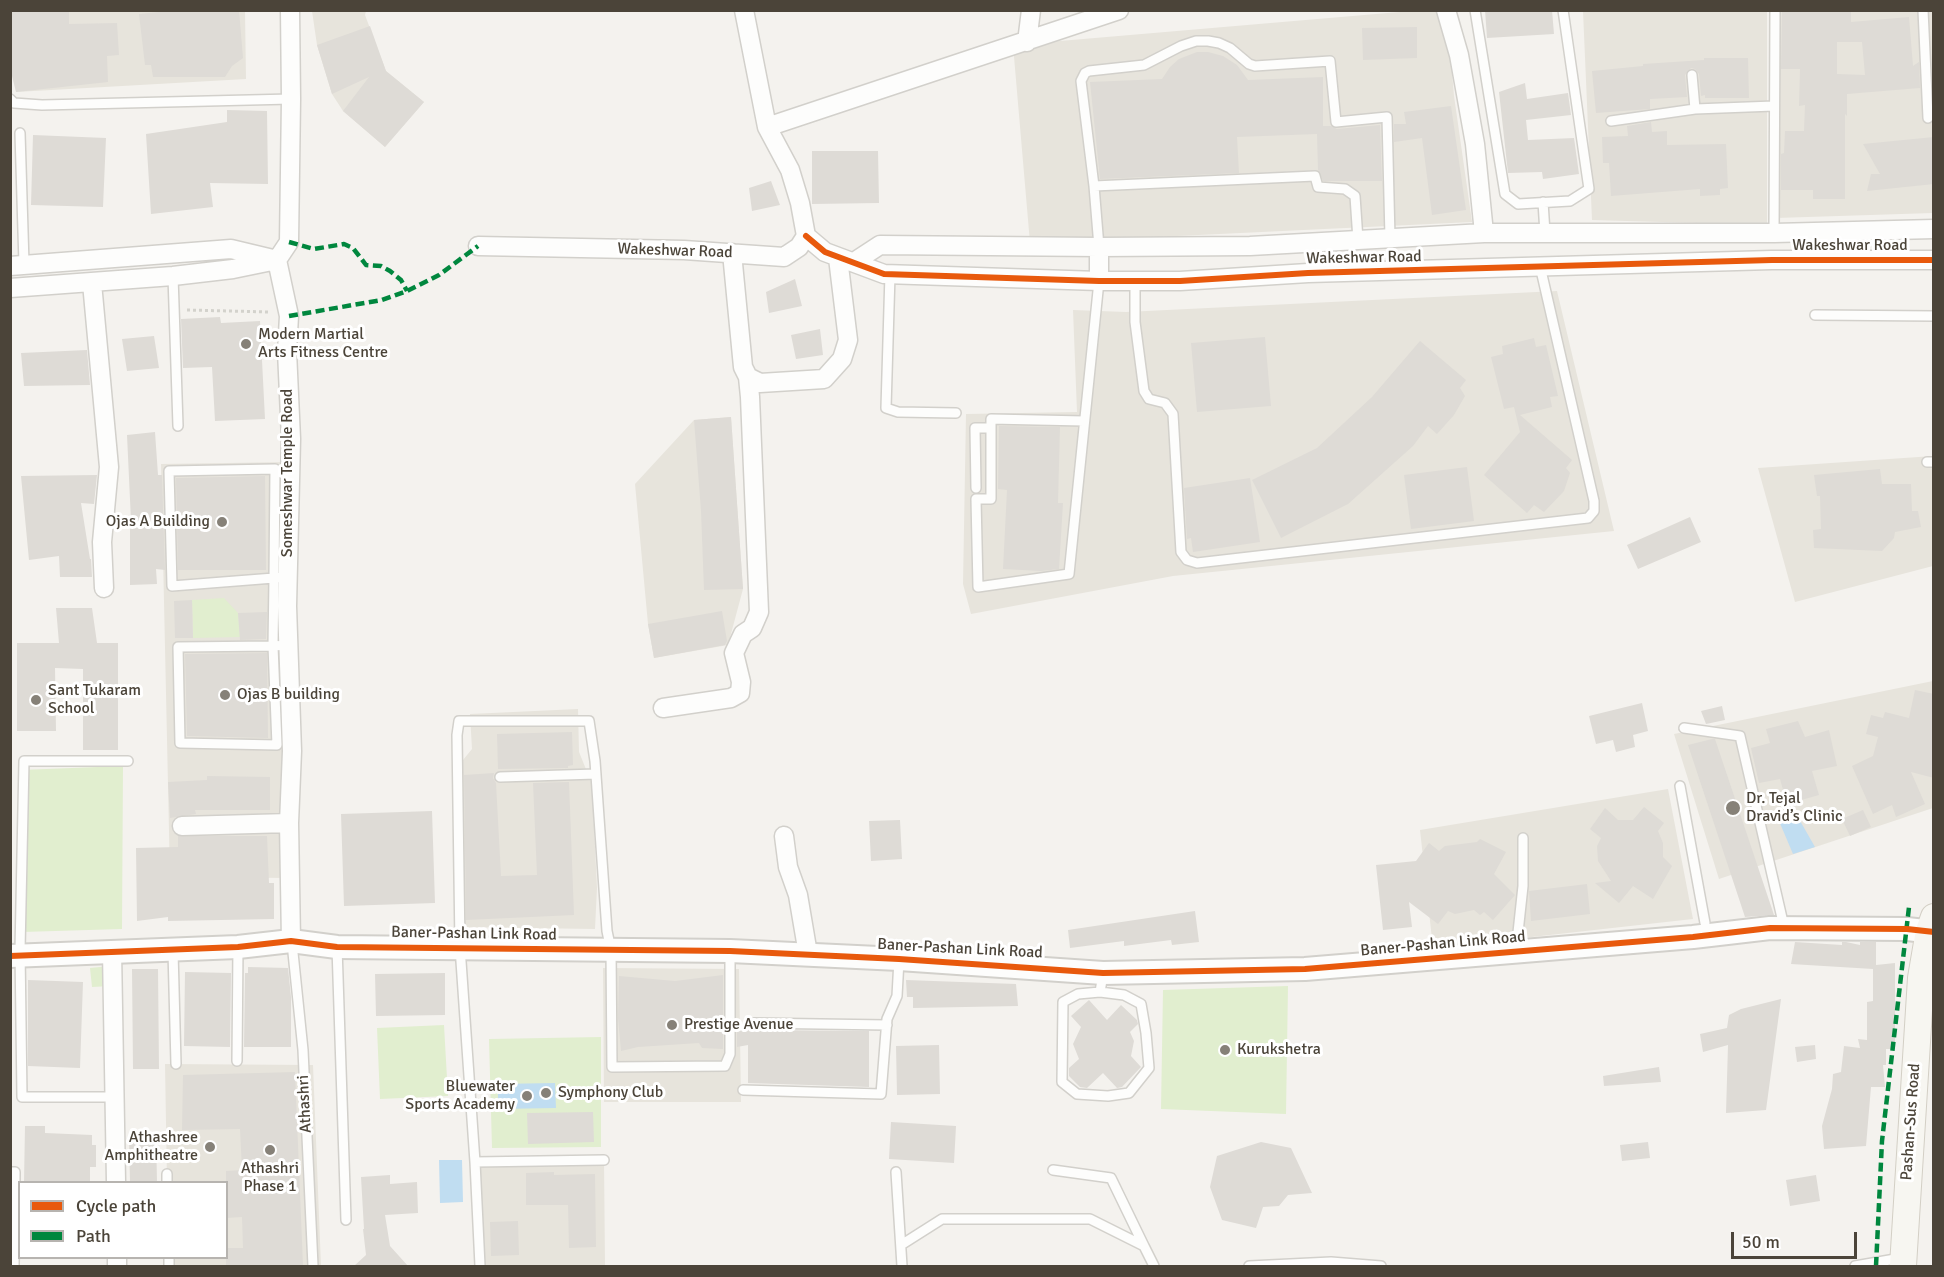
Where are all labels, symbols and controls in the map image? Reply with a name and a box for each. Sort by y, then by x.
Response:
street label: Wakeshwar Road [1792,236,1908,256]
street label: Wakeshwar Road [617,239,733,263]
street label: Wakeshwar Road [1306,247,1422,269]
place label: Modern Martial Arts Fitness Centre [258,325,388,363]
marker: Modern Martial Arts Fitness Centre [239,337,253,351]
street label: Someshwar Temple Road [278,389,298,557]
place label: Ojas A Building [106,512,210,532]
marker: Ojas A Building [215,515,229,529]
place label: Sant Tukaram School [48,681,141,719]
place label: Ojas B building [237,685,340,705]
marker: Ojas B building [218,688,232,702]
marker: Sant Tukaram School [29,693,43,707]
place label: Dr. Tejal Dravid’s Clinic [1746,789,1843,827]
marker: Dr. Tejal Dravid’s Clinic [1724,799,1742,817]
street label: Baner-Pashan Link Road [391,923,557,945]
street label: Baner-Pashan Link Road [1360,927,1526,961]
street label: Baner-Pashan Link Road [877,935,1043,963]
place label: Prestige Avenue [684,1015,794,1035]
marker: Prestige Avenue [665,1018,679,1032]
place label: Kurukshetra [1237,1040,1321,1060]
marker: Kurukshetra [1218,1043,1232,1057]
street label: Pashan-Sus Road [1897,1063,1925,1181]
street label: Athashri [294,1074,316,1134]
place label: Bluewater Sports Academy [405,1077,515,1115]
place label: Symphony Club [558,1083,663,1103]
marker: Symphony Club [539,1086,553,1100]
marker: Bluewater Sports Academy [520,1089,534,1103]
place label: Athashree Amphitheatre [105,1128,198,1166]
marker: Athashree Amphitheatre [203,1140,217,1154]
marker: Athashri Phase 1 [263,1143,277,1157]
place label: Athashri Phase 1 [241,1159,299,1197]
legend [18,1181,228,1259]
text: Cycle path [76,1195,156,1217]
scale bar [1734,1220,1860,1258]
text: Path [76,1225,111,1247]
text: 50 m [1742,1231,1780,1253]

